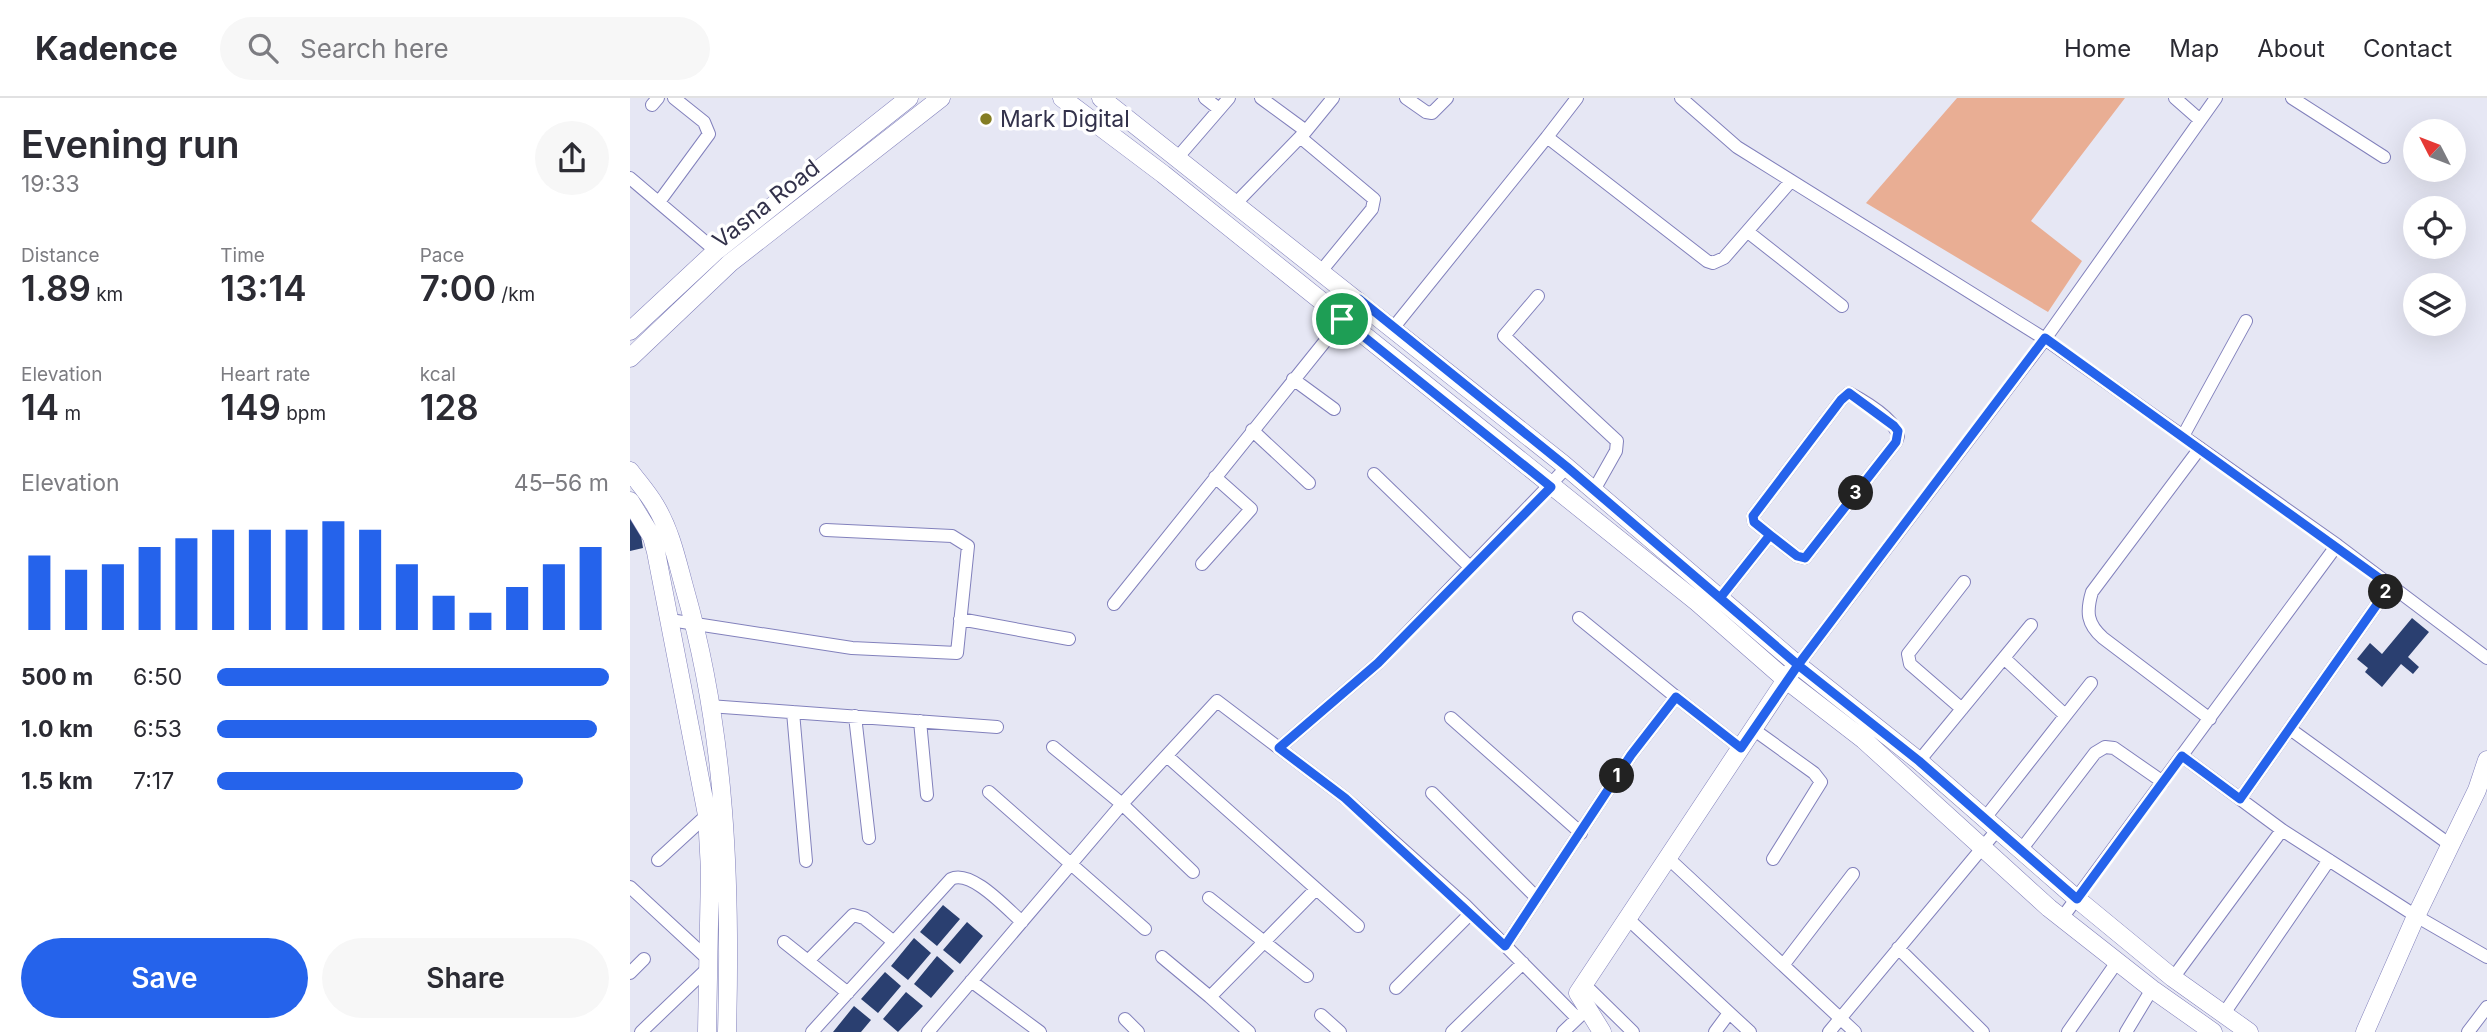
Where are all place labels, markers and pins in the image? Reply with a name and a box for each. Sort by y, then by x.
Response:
place label: Mark Digital [1000,105,1130,133]
marker: Mark Digital [978,111,994,127]
pin [1312,289,1372,349]
pin: 3 [1838,476,1874,510]
pin: 2 [2368,574,2404,610]
pin: 1 [1600,758,1634,794]

